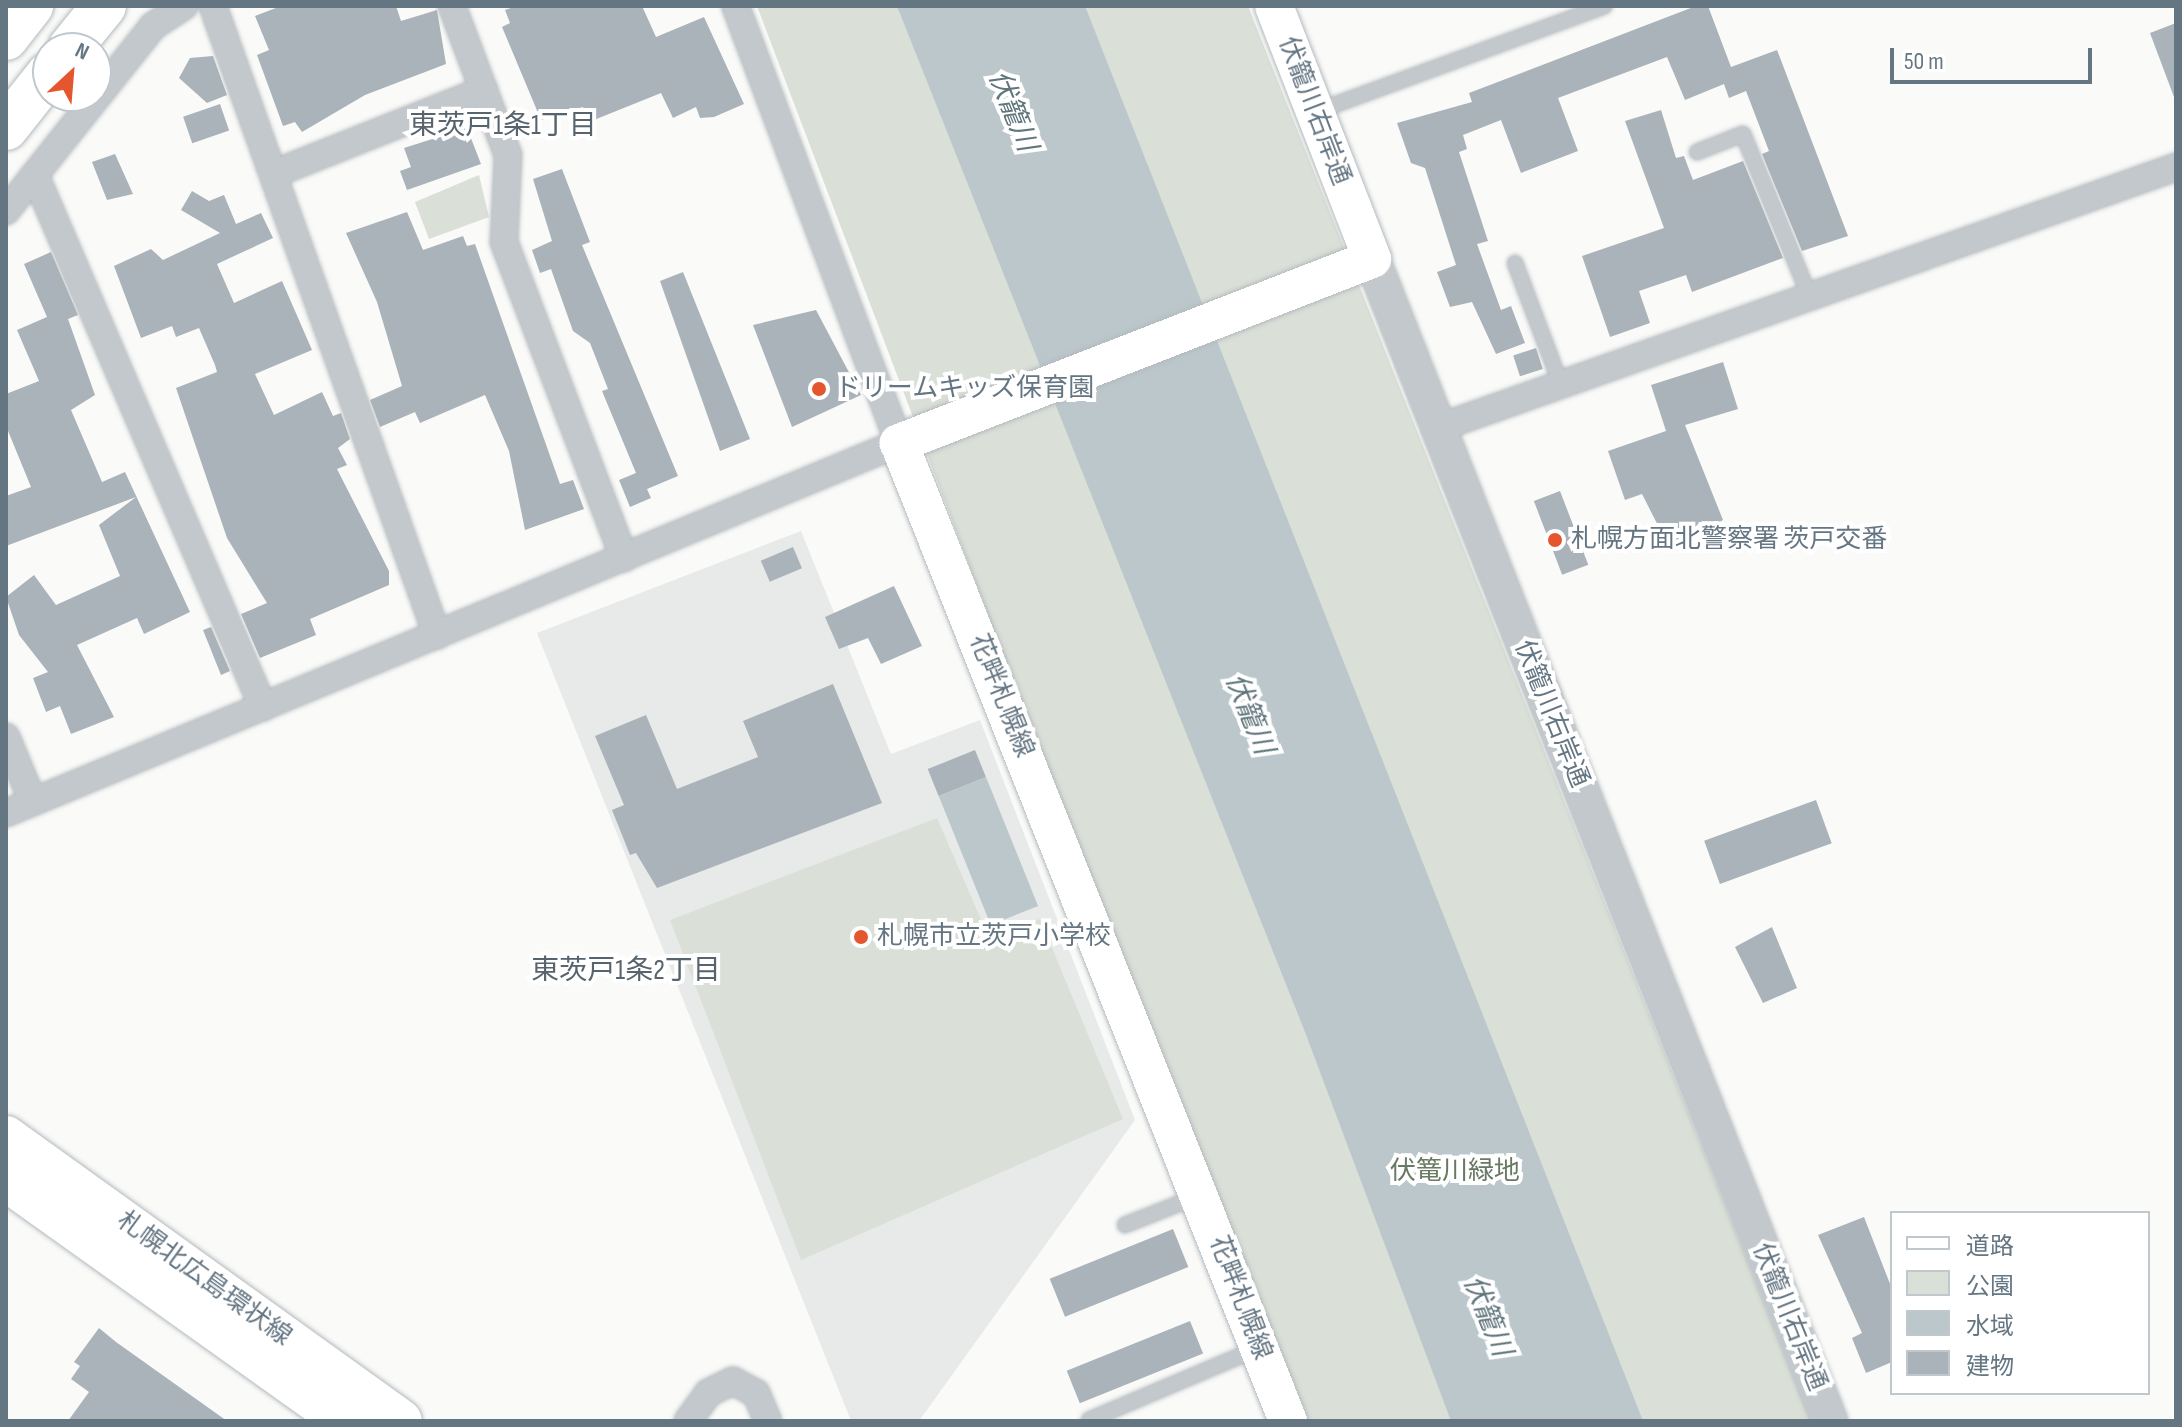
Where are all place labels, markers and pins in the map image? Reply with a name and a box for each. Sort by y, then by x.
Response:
place label: ドリームキッズ保育園 [835,373,1095,405]
marker: ドリームキッズ保育園 [810,380,828,398]
place label: 札幌方面北警察署 茨戸交番 [1571,524,1887,556]
marker: 札幌方面北警察署 茨戸交番 [1546,531,1564,549]
place label: 札幌市立茨戸小学校 [877,921,1111,953]
marker: 札幌市立茨戸小学校 [852,928,870,946]

